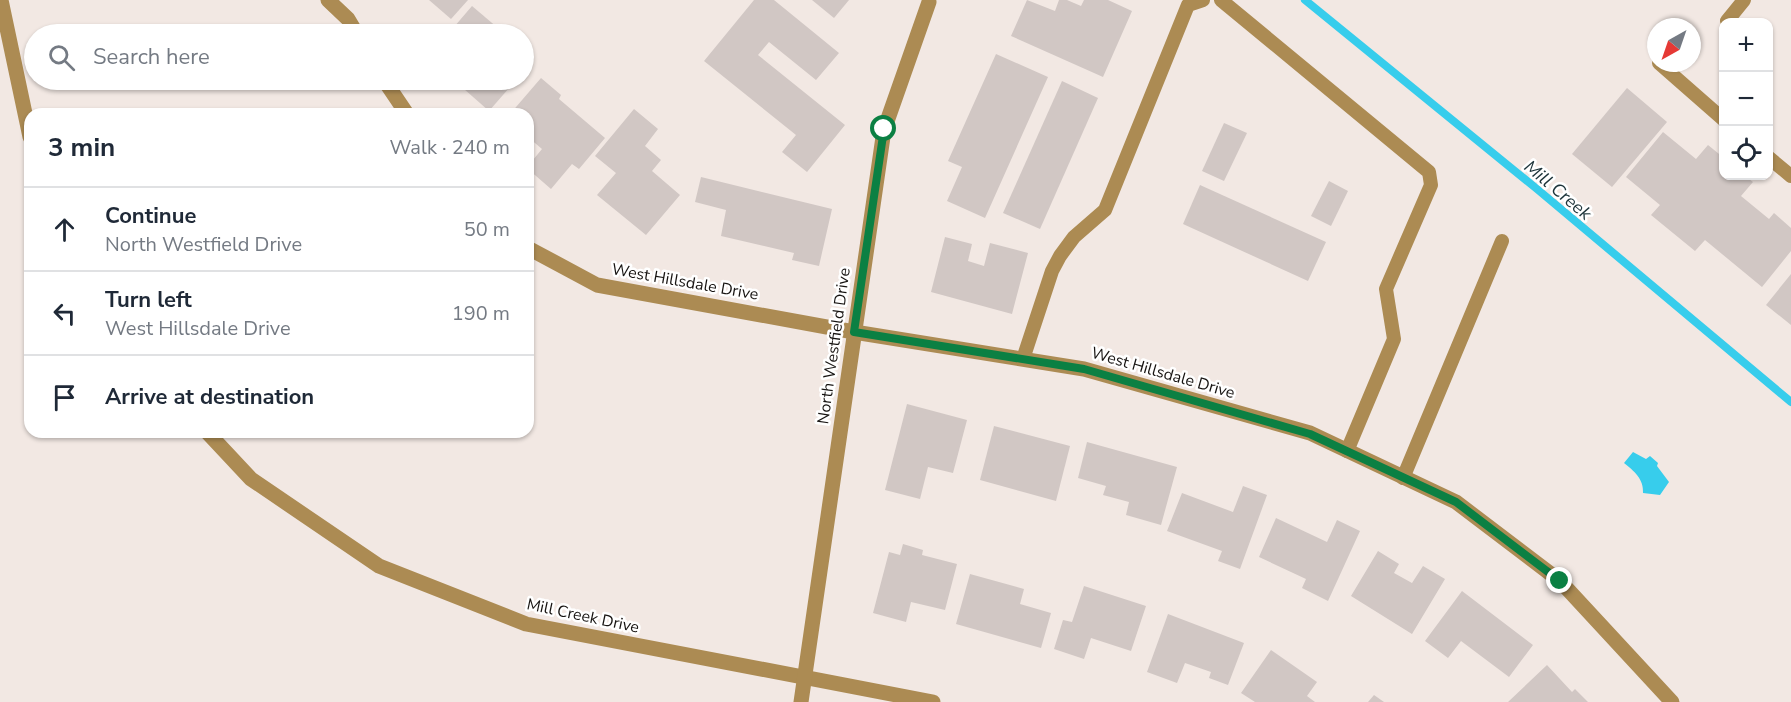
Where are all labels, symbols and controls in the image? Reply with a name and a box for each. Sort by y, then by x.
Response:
north arrow [1647,18,1701,72]
map controls [1719,18,1773,180]
button: + [1719,18,1773,72]
search box [24,24,534,90]
icon: search [45,41,78,74]
text: Search here [93,42,210,72]
button: − [1719,72,1773,126]
route start [870,115,896,141]
button: locate [1719,126,1773,180]
text: 3 min [48,130,115,165]
text: Walk · 240 m [390,134,510,161]
water label: Mill Creek [1519,155,1598,226]
text: Continue [105,201,196,231]
icon: ahead [48,213,81,246]
text: 50 m [464,216,510,243]
text: North Westfield Drive [105,231,302,258]
street label: West Hillsdale Drive [610,258,760,306]
street label: North Westfield Drive [812,266,856,426]
text: Turn left [105,285,192,315]
icon: left [48,297,81,330]
text: 190 m [452,300,510,327]
text: West Hillsdale Drive [105,315,291,342]
street label: West Hillsdale Drive [1089,342,1237,404]
icon: arrive [48,381,81,414]
text: Arrive at destination [105,382,314,412]
route end [1546,567,1572,593]
street label: Mill Creek Drive [525,593,641,639]

